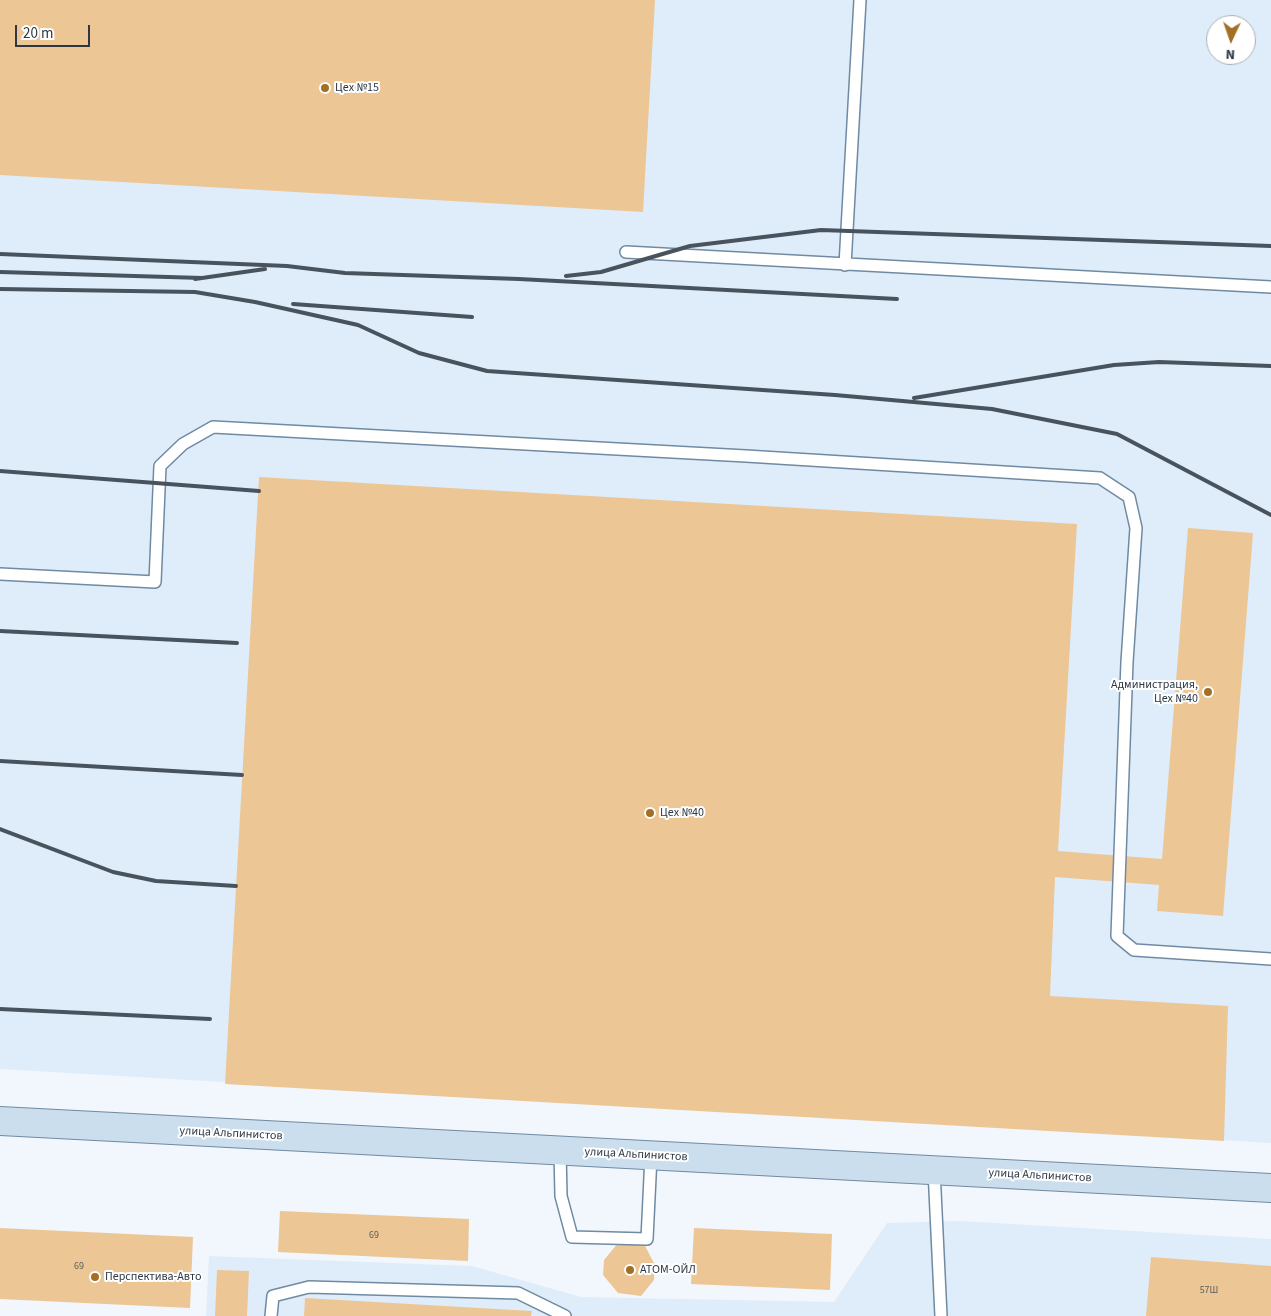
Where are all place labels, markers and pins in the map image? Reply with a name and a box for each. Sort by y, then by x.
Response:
place label: Цех №15 [335,81,379,95]
marker: Цех №15 [319,82,331,94]
place label: Администрация, Цех №40 [1111,678,1198,706]
marker: Администрация, Цех №40 [1202,686,1214,698]
place label: Цех №40 [660,806,704,820]
marker: Цех №40 [644,807,656,819]
place label: АТОМ-ОЙЛ [640,1263,696,1277]
marker: АТОМ-ОЙЛ [624,1264,636,1276]
place label: Перспектива-Авто [105,1270,202,1284]
marker: Перспектива-Авто [89,1271,101,1283]

